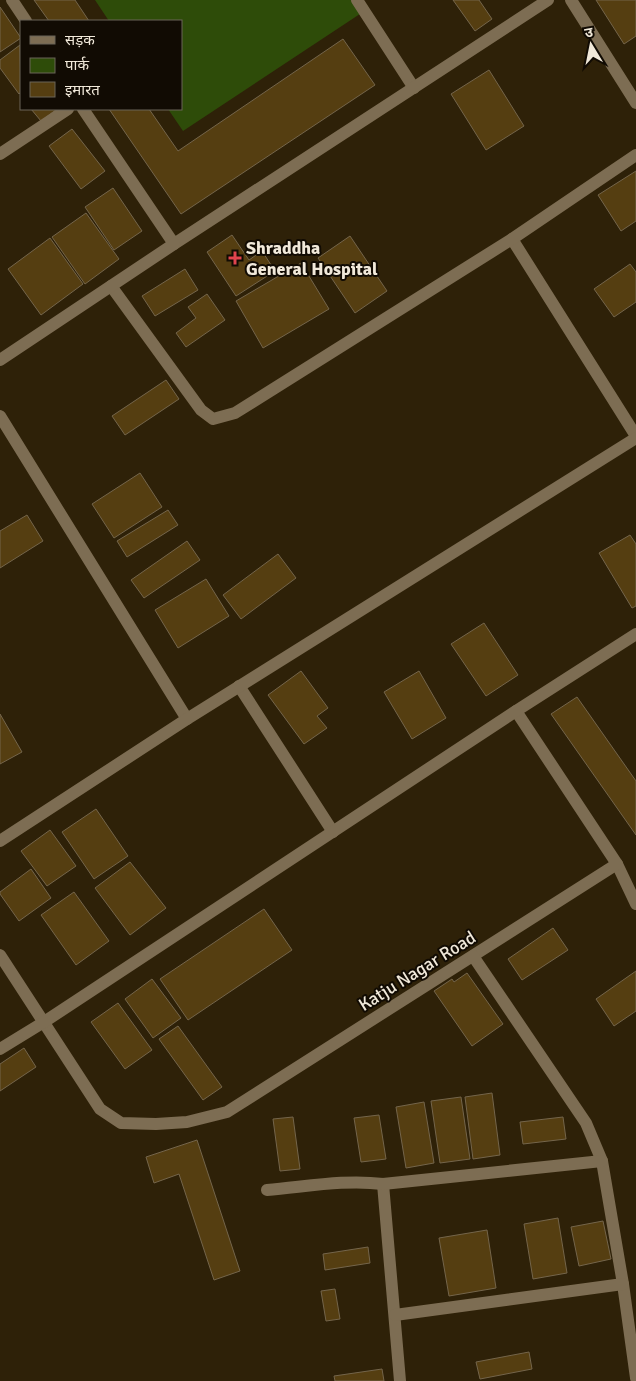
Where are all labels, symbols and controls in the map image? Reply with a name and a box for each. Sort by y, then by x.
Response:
legend [20,20,182,110]
north arrow [566,20,616,70]
text: उ [583,23,595,42]
text: सड़क [65,31,95,49]
text: पार्क [65,56,89,74]
text: इमारत [65,81,100,99]
place label: Shraddha General Hospital [246,237,378,280]
marker: Shraddha General Hospital [228,251,242,265]
street label: Katju Nagar Road [354,926,480,1016]

